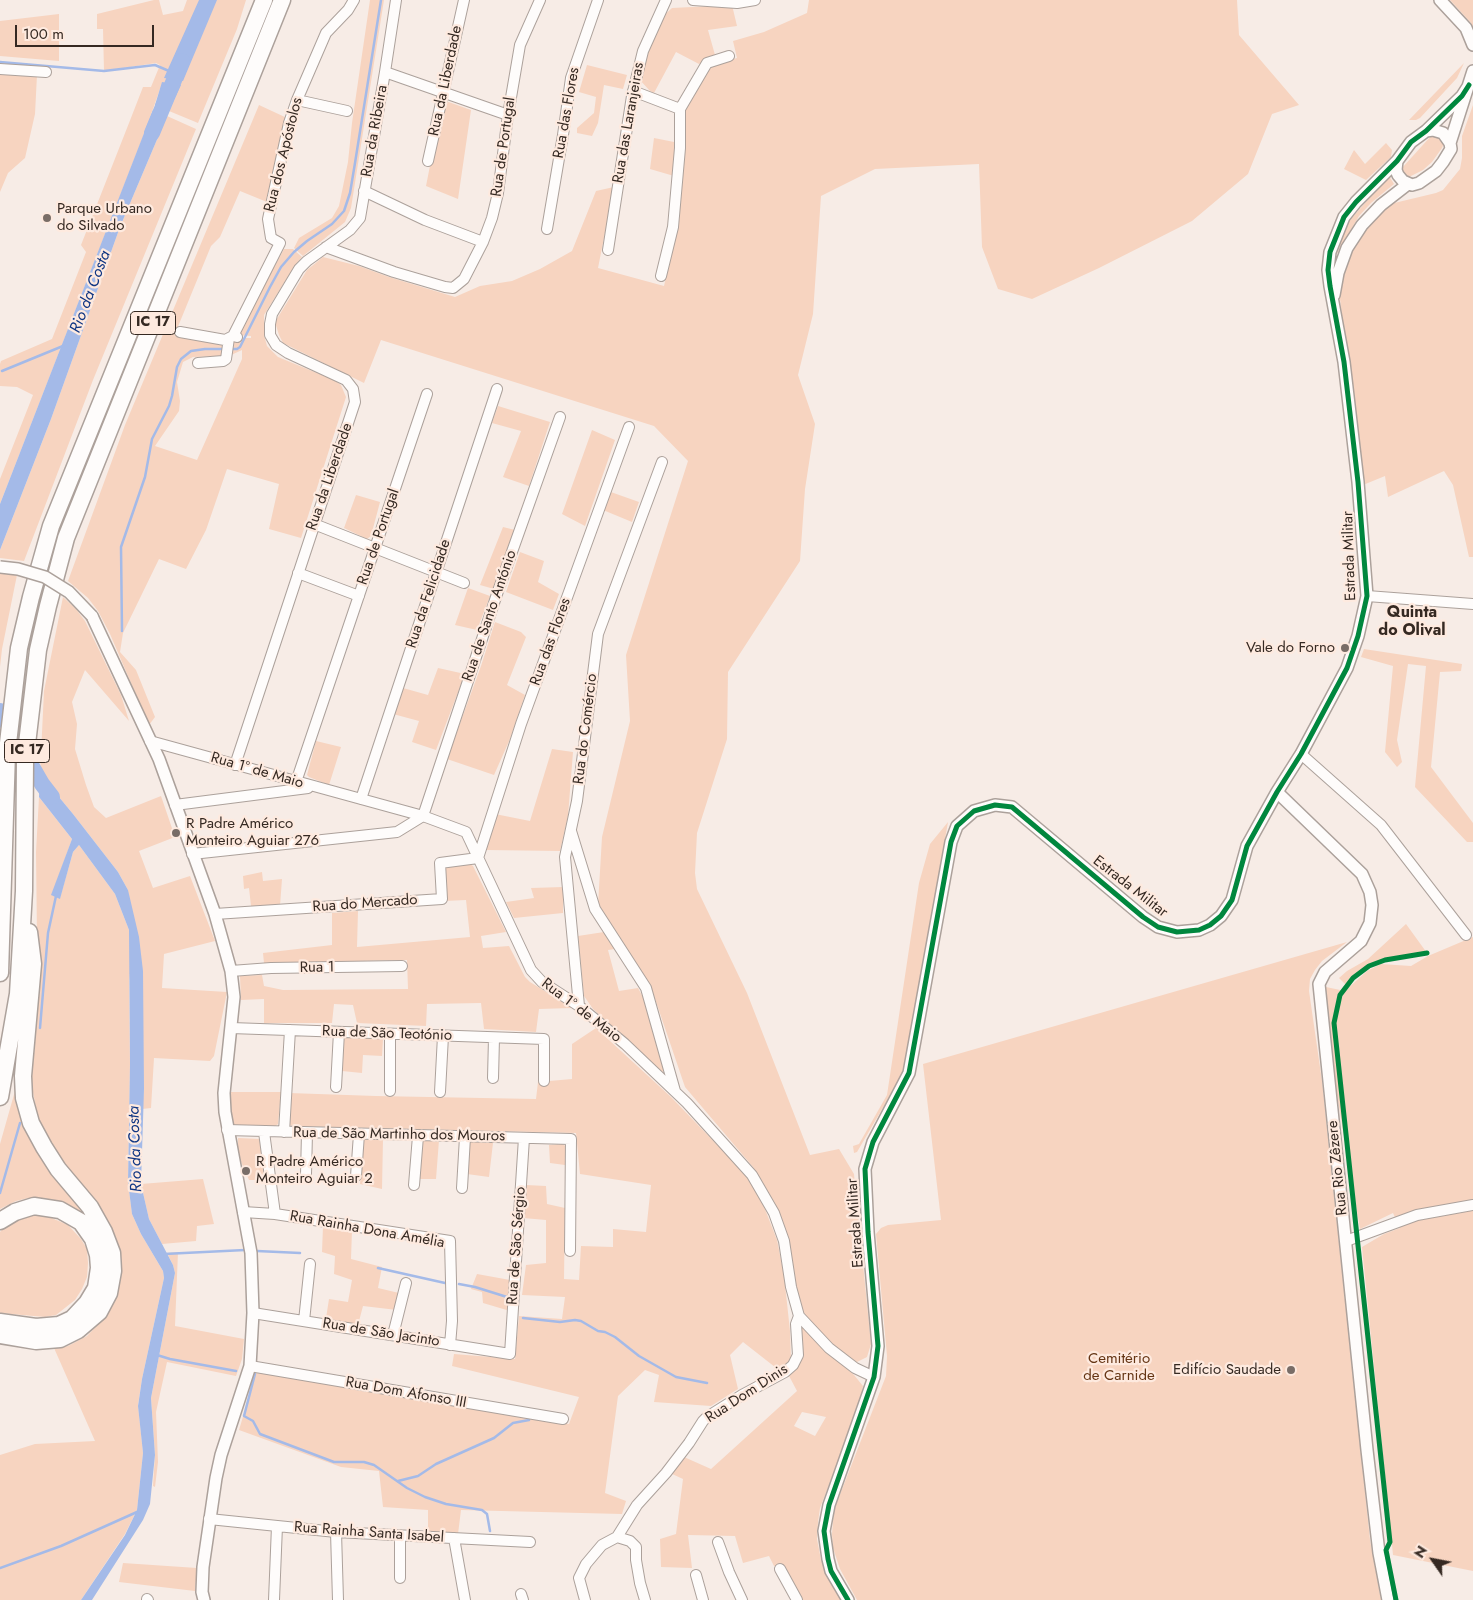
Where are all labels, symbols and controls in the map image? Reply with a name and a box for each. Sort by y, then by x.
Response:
scale bar [18,15,156,47]
text: 100 m [23,23,64,45]
street label: Rua da Liberdade [426,24,466,138]
street label: Rua das Laranjeiras [610,61,648,185]
street label: Rua das Flores [550,66,584,160]
street label: Rua da Ribeira [358,84,392,178]
street label: Rua dos Apóstolos [261,96,307,214]
street label: Rua de Portugal [488,96,520,198]
place label: Parque Urbano do Silvado [57,200,152,235]
marker: Parque Urbano do Silvado [41,212,53,224]
water label: Rio da Costa [67,248,115,336]
road number: IC 17 [130,312,176,334]
street label: Rua da Liberdade [303,421,357,533]
street label: Rua de Portugal [354,487,404,587]
street label: Estrada Militar [1339,511,1361,601]
street label: Rua da Felicidade [403,537,455,651]
street label: Rua de Santo António [459,548,521,684]
street label: Rua das Flores [527,596,575,688]
district label: Quinta do Olival [1378,603,1446,641]
place label: Vale do Forno [1246,639,1335,657]
marker: Vale do Forno [1339,642,1351,654]
street label: Rua do Comércio [570,673,602,785]
road number: IC 17 [5,739,50,762]
street label: Rua 1º de Maio [209,749,305,793]
place label: R Padre Américo Monteiro Aguiar 276 [186,815,319,850]
marker: R Padre Américo Monteiro Aguiar 276 [170,827,182,839]
street label: Estrada Militar [1089,852,1171,922]
street label: Rua do Mercado [312,891,418,917]
street label: Rua 1 [299,959,335,977]
street label: Rua 1º de Maio [537,975,625,1047]
street label: Rua de São Teotónio [322,1023,452,1045]
water label: Rio da Costa [125,1105,147,1193]
street label: Rua Rio Zêzere [1324,1120,1352,1216]
street label: Rua de São Martinho dos Mouros [293,1124,505,1146]
place label: R Padre Américo Monteiro Aguiar 2 [256,1153,373,1188]
marker: R Padre Américo Monteiro Aguiar 2 [240,1165,252,1177]
street label: Estrada Militar [844,1178,868,1268]
street label: Rua de São Sérgio [504,1186,530,1306]
street label: Rua Rainha Dona Amélia [288,1208,446,1252]
street label: Rua de São Jacinto [321,1315,441,1351]
park label: Cemitério de Carnide [1083,1350,1155,1385]
street label: Rua Dom Dinis [702,1361,792,1427]
place label: Edifício Saudade [1173,1361,1281,1379]
marker: Edifício Saudade [1285,1364,1297,1376]
street label: Rua Dom Afonso III [344,1373,468,1413]
street label: Rua Rainha Santa Isabel [293,1519,445,1547]
north arrow [1408,1535,1458,1585]
text: N [1409,1542,1432,1562]

